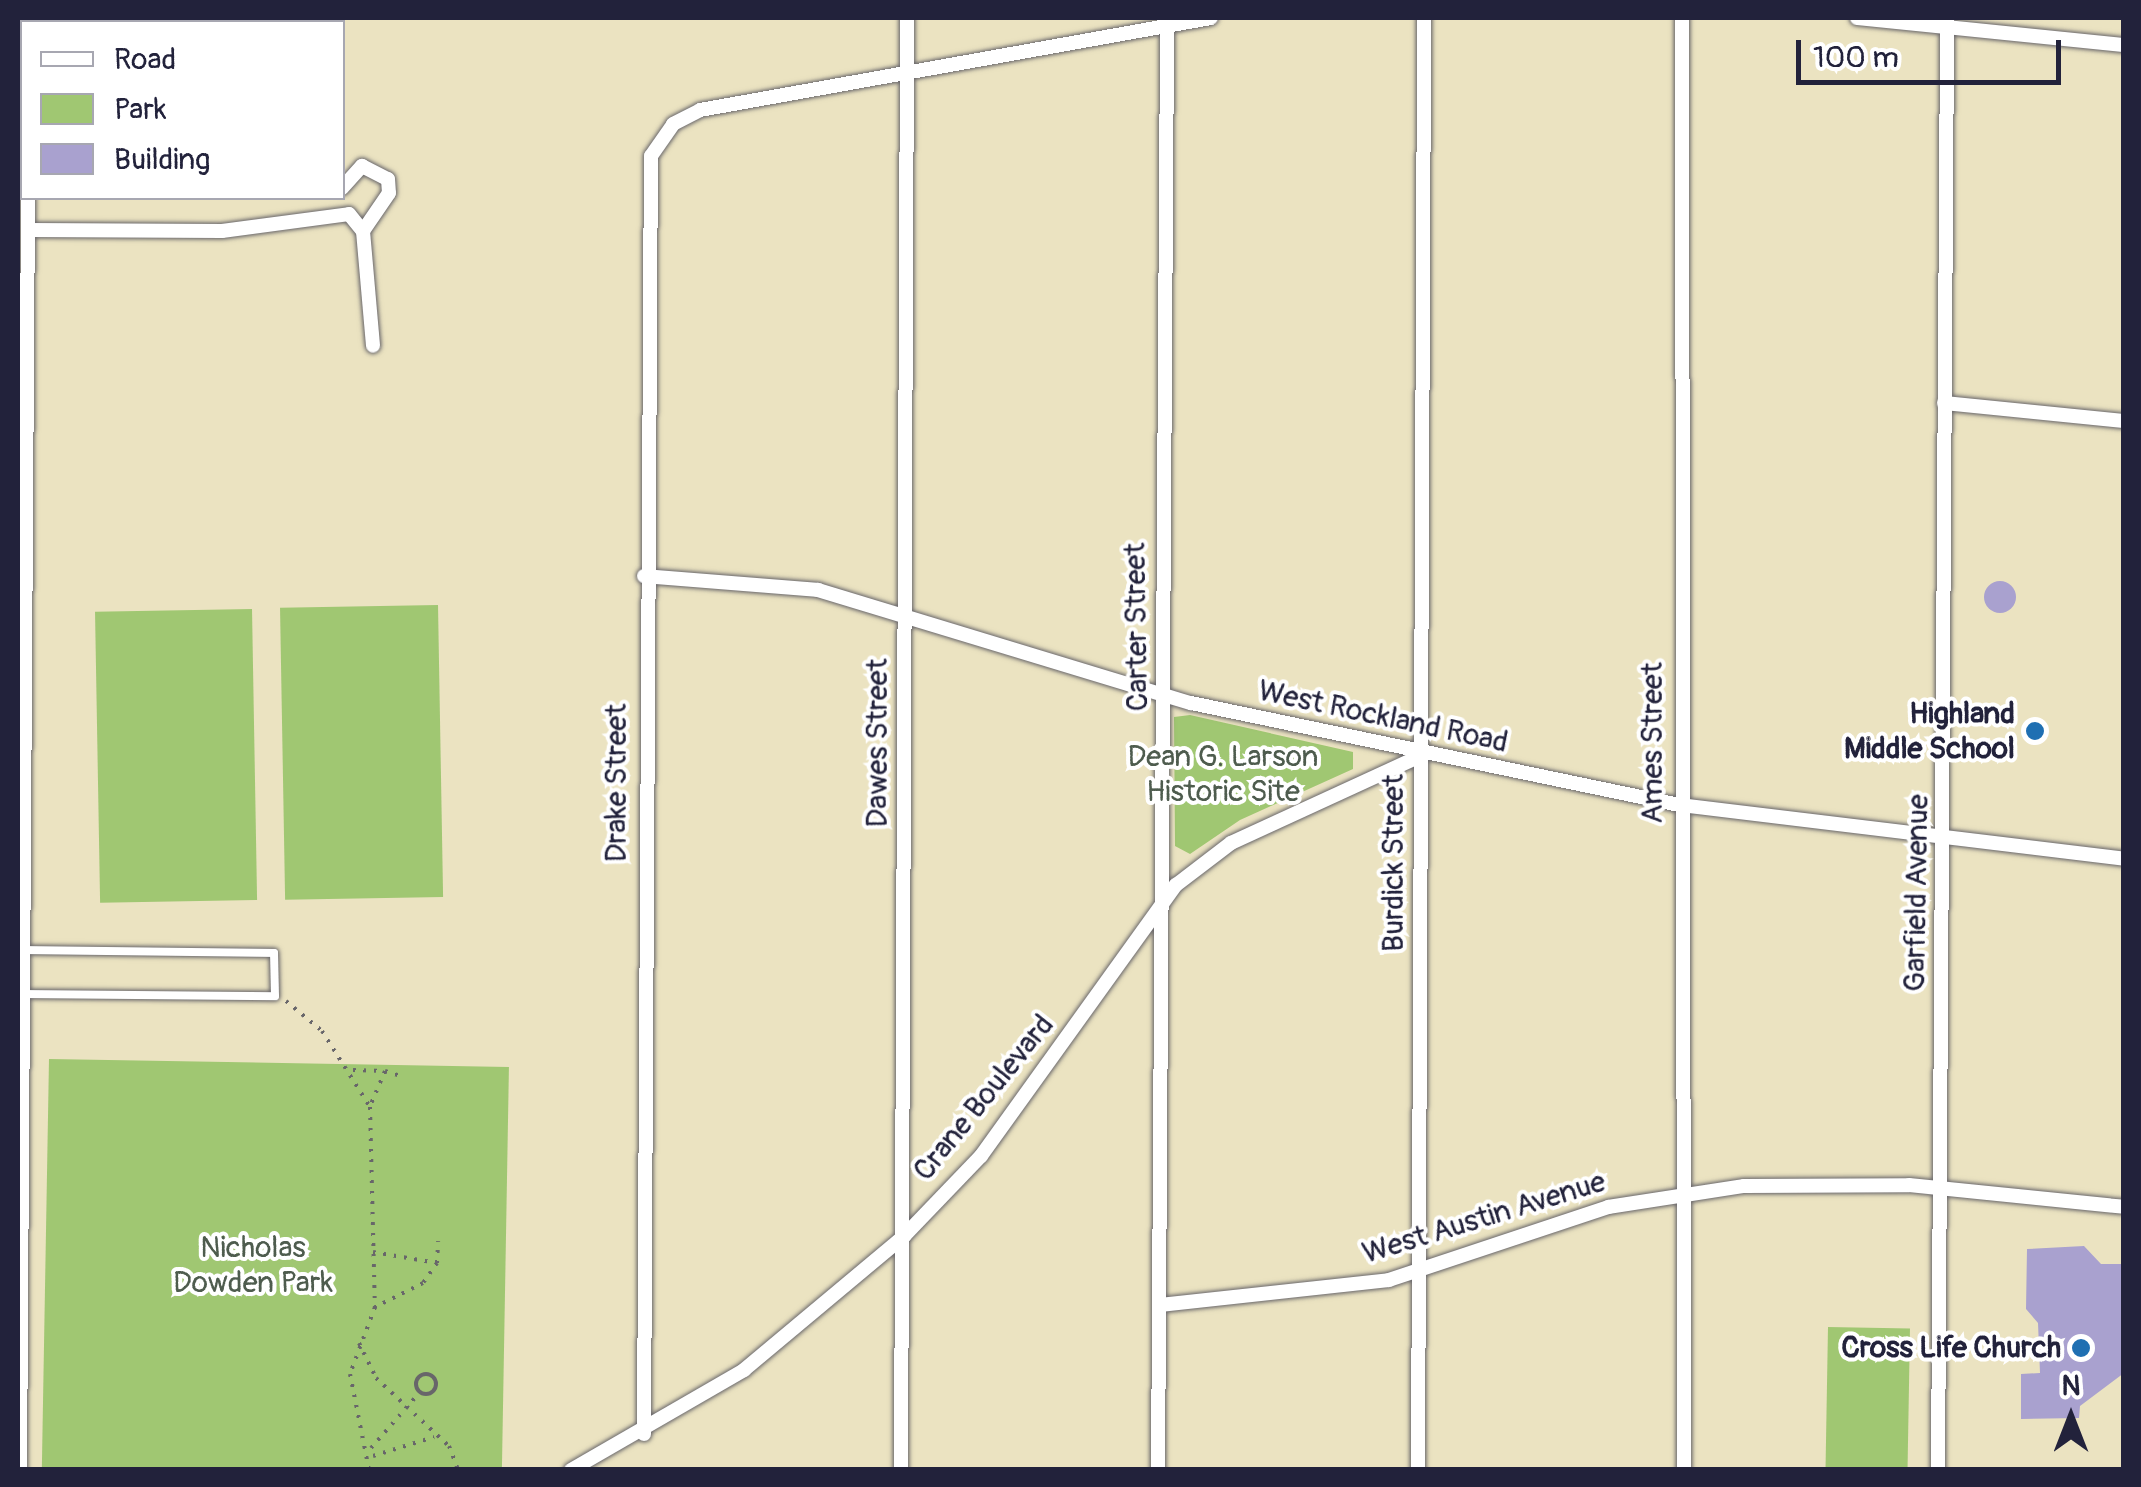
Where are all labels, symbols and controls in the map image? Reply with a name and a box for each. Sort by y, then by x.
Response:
legend [20,20,345,200]
scale bar [1801,20,2066,82]
text: 100 m [1813,39,1899,76]
text: Road [114,41,176,78]
text: Park [114,91,167,128]
text: Building [114,141,210,178]
street label: Carter Street [1118,542,1156,712]
street label: Dawes Street [860,658,896,828]
street label: Ames Street [1635,662,1671,824]
street label: West Rockland Road [1255,673,1511,761]
place label: Highland Middle School [1844,696,2015,766]
street label: Drake Street [599,704,635,862]
marker: Highland Middle School [2024,720,2046,742]
park label: Dean G. Larson Historic Site [1128,739,1318,810]
street label: Burdick Street [1376,774,1412,952]
street label: Garfield Avenue [1897,794,1937,992]
street label: Crane Boulevard [906,1008,1062,1188]
street label: West Austin Avenue [1358,1164,1610,1272]
park label: Nicholas Dowden Park [173,1230,333,1300]
place label: Cross Life Church [1841,1330,2061,1366]
marker: Cross Life Church [2070,1337,2092,1359]
north arrow [2021,1367,2121,1467]
text: N [2062,1369,2080,1404]

